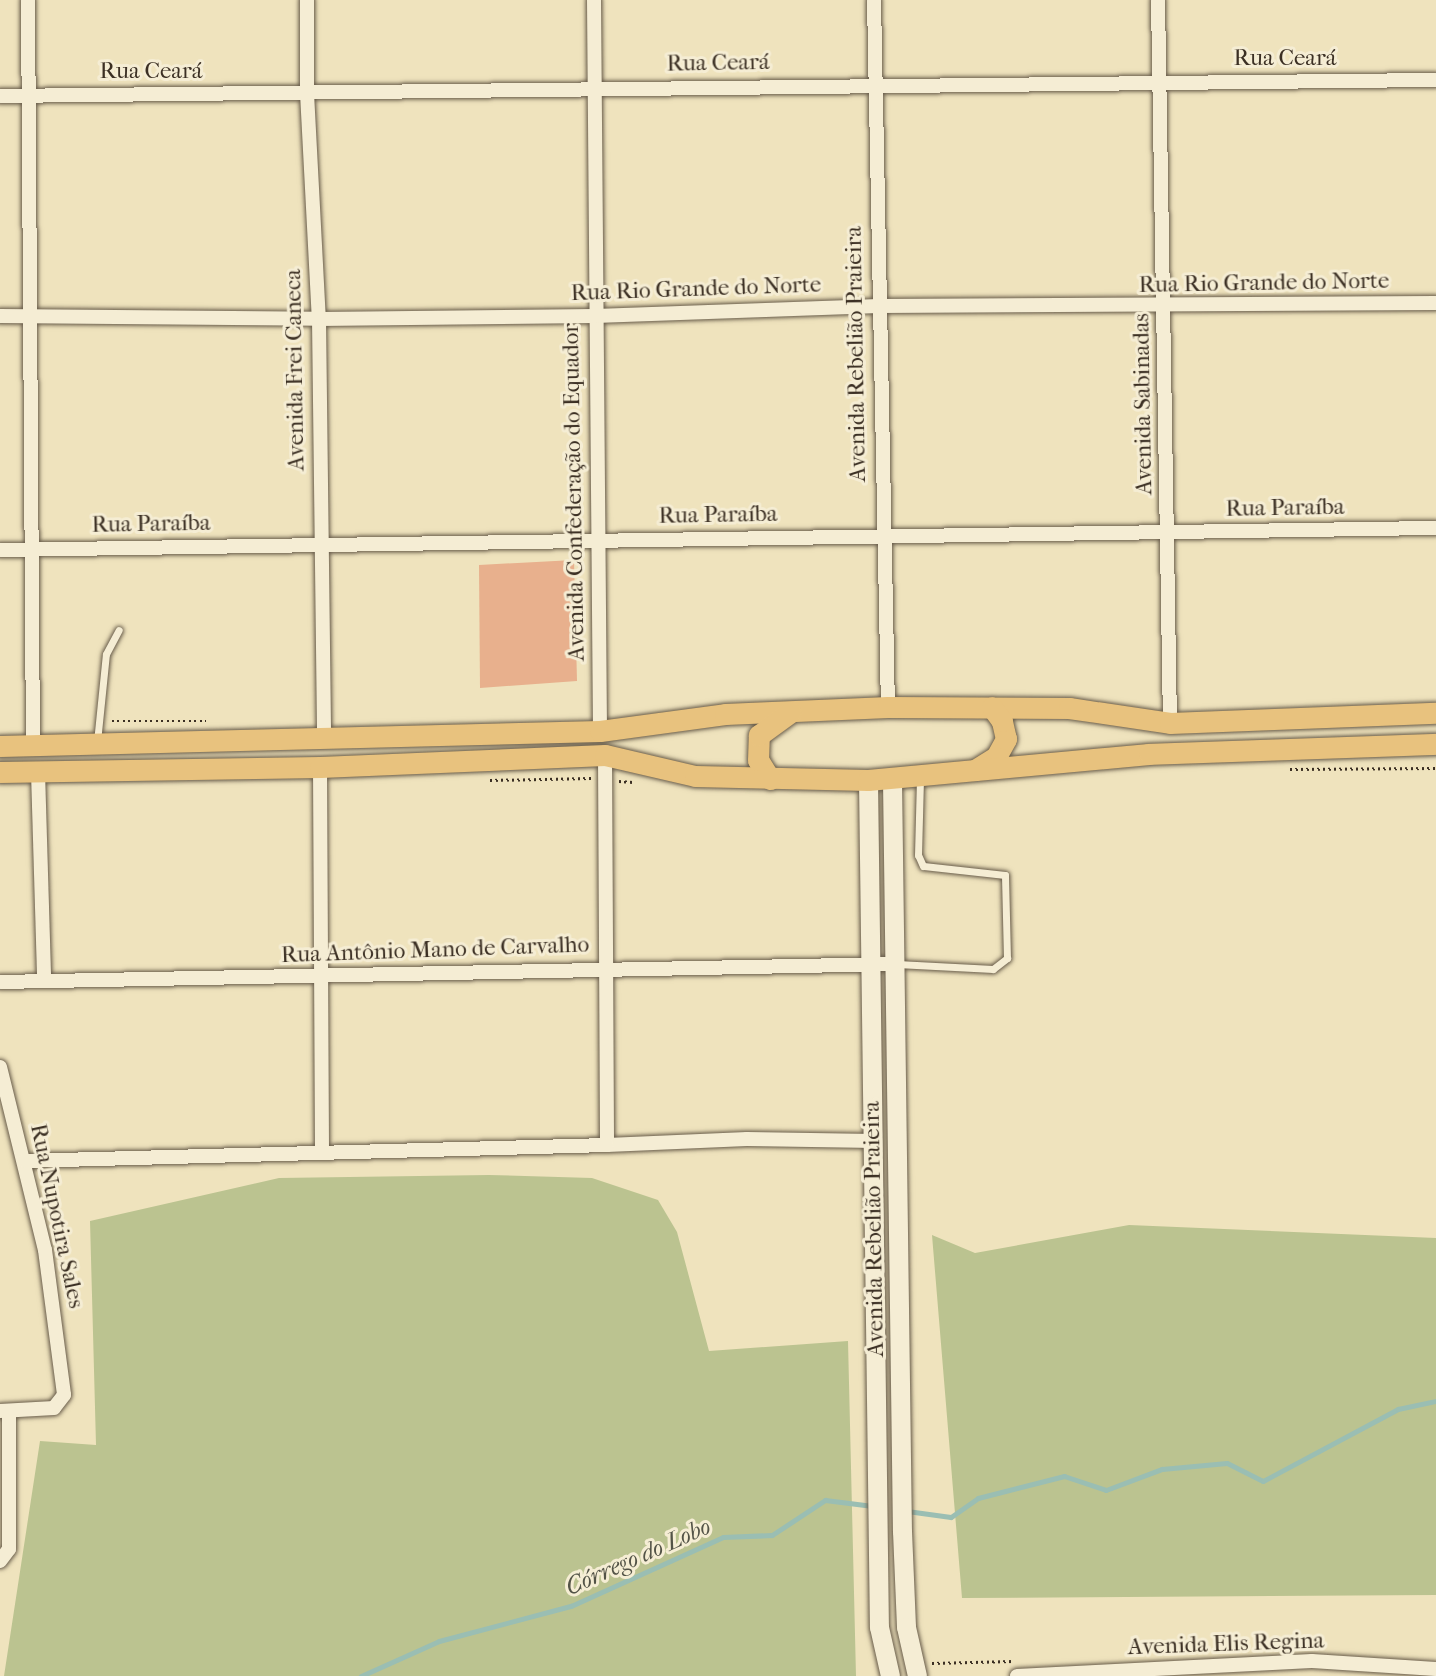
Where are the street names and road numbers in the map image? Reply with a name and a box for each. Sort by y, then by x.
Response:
street label: Rua Ceará [1234,44,1336,72]
street label: Rua Ceará [666,48,770,78]
street label: Rua Ceará [100,57,202,85]
street label: Avenida Rebelião Praieira [840,226,872,482]
street label: Rua Rio Grande do Norte [1138,267,1390,299]
street label: Avenida Frei Caneca [279,269,311,471]
street label: Rua Rio Grande do Norte [570,271,822,307]
street label: Avenida Sabinadas [1128,313,1158,495]
street label: Avenida Confederação do Equador [557,323,591,661]
street label: Rua Paraíba [1225,493,1345,523]
street label: Rua Paraíba [658,500,778,530]
street label: Rua Paraíba [91,509,211,539]
street label: Rua Antônio Mano de Carvalho [280,931,590,969]
street label: Avenida Rebelião Praieira [858,1101,890,1357]
street label: Rua Nupotira Sales [24,1121,90,1311]
street label: Avenida Elis Regina [1127,1627,1325,1661]

